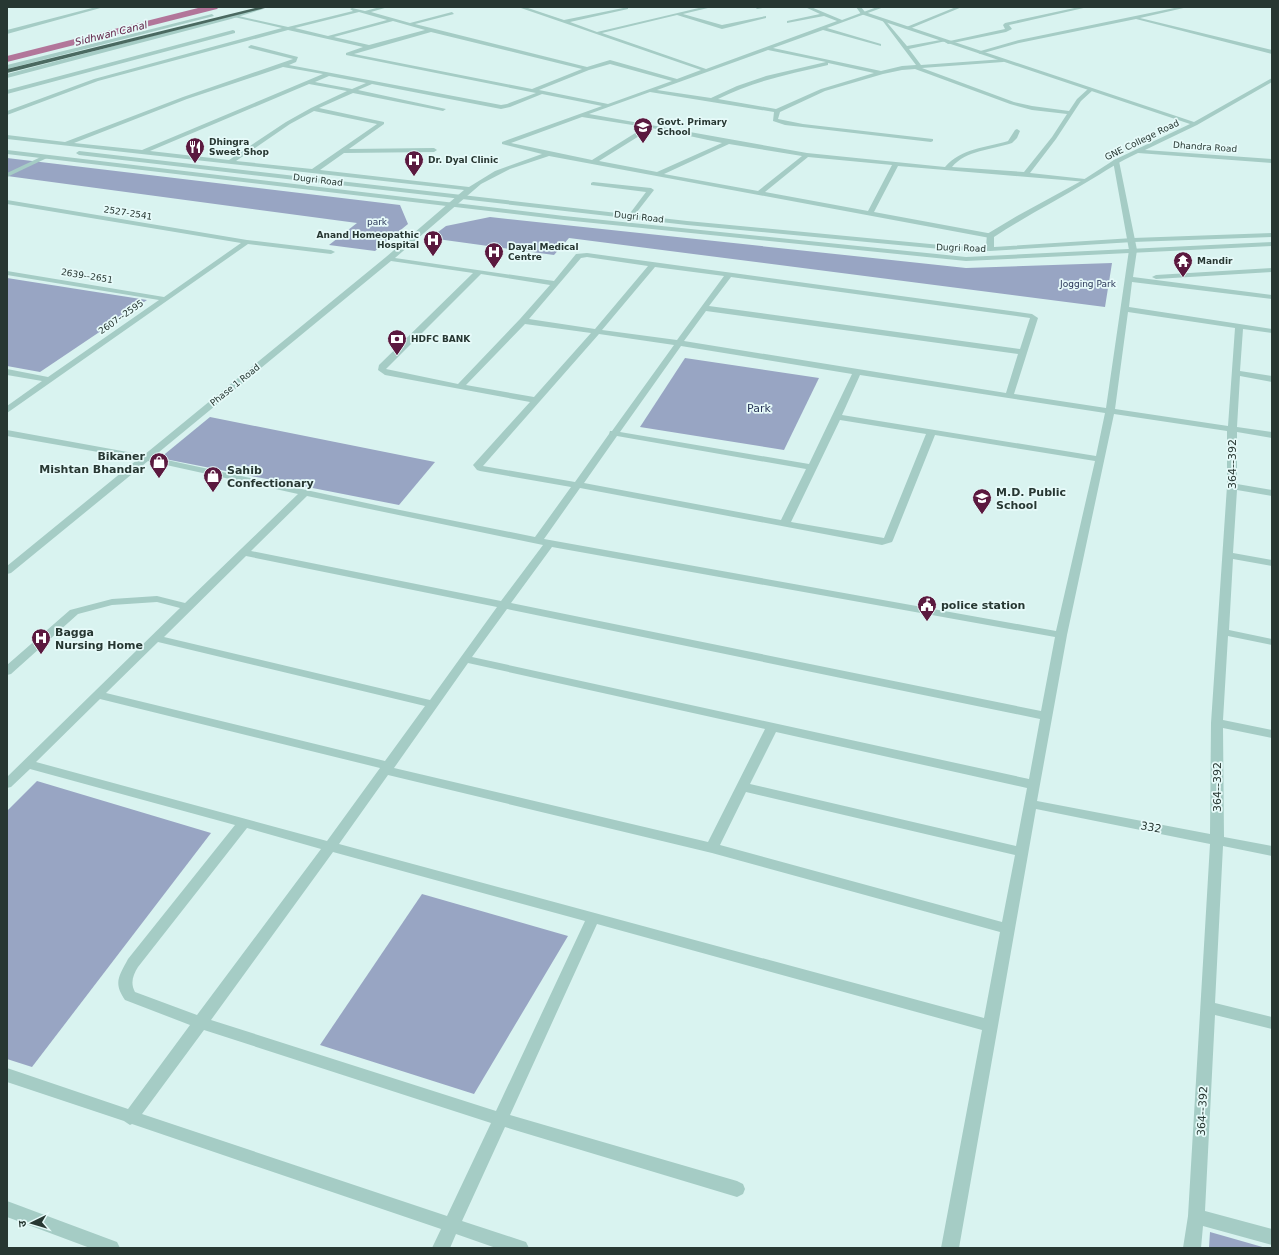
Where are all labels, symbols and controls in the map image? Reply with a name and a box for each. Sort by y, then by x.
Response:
water label: Sidhwan Canal [74,19,149,48]
school or university icon: Govt. Primary School [632,116,654,144]
place label: Govt. Primary School [657,117,727,137]
street label: GNE College Road [1103,118,1181,162]
restaurant icon: Dhingra Sweet Shop [184,136,206,164]
place label: Dhingra Sweet Shop [209,137,270,157]
street label: Dhandra Road [1173,140,1237,154]
hospital icon: Dr. Dyal Clinic [403,149,425,177]
place label: Dr. Dyal Clinic [428,155,498,165]
street label: Dugri Road [293,172,343,188]
street label: 2527-2541 [103,204,153,222]
street label: Dugri Road [614,209,664,225]
park label: park [367,217,388,227]
hospital icon: Anand Homeopathic Hospital [422,229,444,257]
place label: Anand Homeopathic Hospital [317,230,419,250]
hospital icon: Dayal Medical Centre [483,241,505,269]
place label: Dayal Medical Centre [508,242,579,262]
street label: Dugri Road [936,242,986,254]
temple icon: Mandir [1172,250,1194,278]
place label: Mandir [1197,256,1233,266]
street label: 2639--2651 [60,267,114,285]
park label: Jogging Park [1059,279,1117,289]
street label: 2607--2595 [97,298,145,336]
bank icon: HDFC BANK [386,328,408,356]
place label: HDFC BANK [411,334,471,344]
street label: Phase 1 Road [208,362,262,408]
park label: Park [747,402,772,415]
street label: 364--392 [1226,439,1239,489]
place label: Bikaner Mishtan Bhandar [39,450,146,476]
shop icon: Bikaner Mishtan Bhandar [148,451,170,479]
place label: Sahib Confectionary [227,464,314,490]
shop icon: Sahib Confectionary [202,465,224,493]
place label: M.D. Public School [996,486,1066,512]
school or university icon: M.D. Public School [971,487,993,515]
public building icon: police station [916,594,938,622]
place label: police station [941,599,1025,612]
place label: Bagga Nursing Home [55,626,143,652]
hospital icon: Bagga Nursing Home [30,627,52,655]
street label: 364--392 [1211,762,1224,812]
street label: 332 [1139,819,1162,836]
street label: 364--392 [1195,1086,1210,1136]
north arrow [12,1203,52,1243]
text: उ [16,1219,29,1228]

